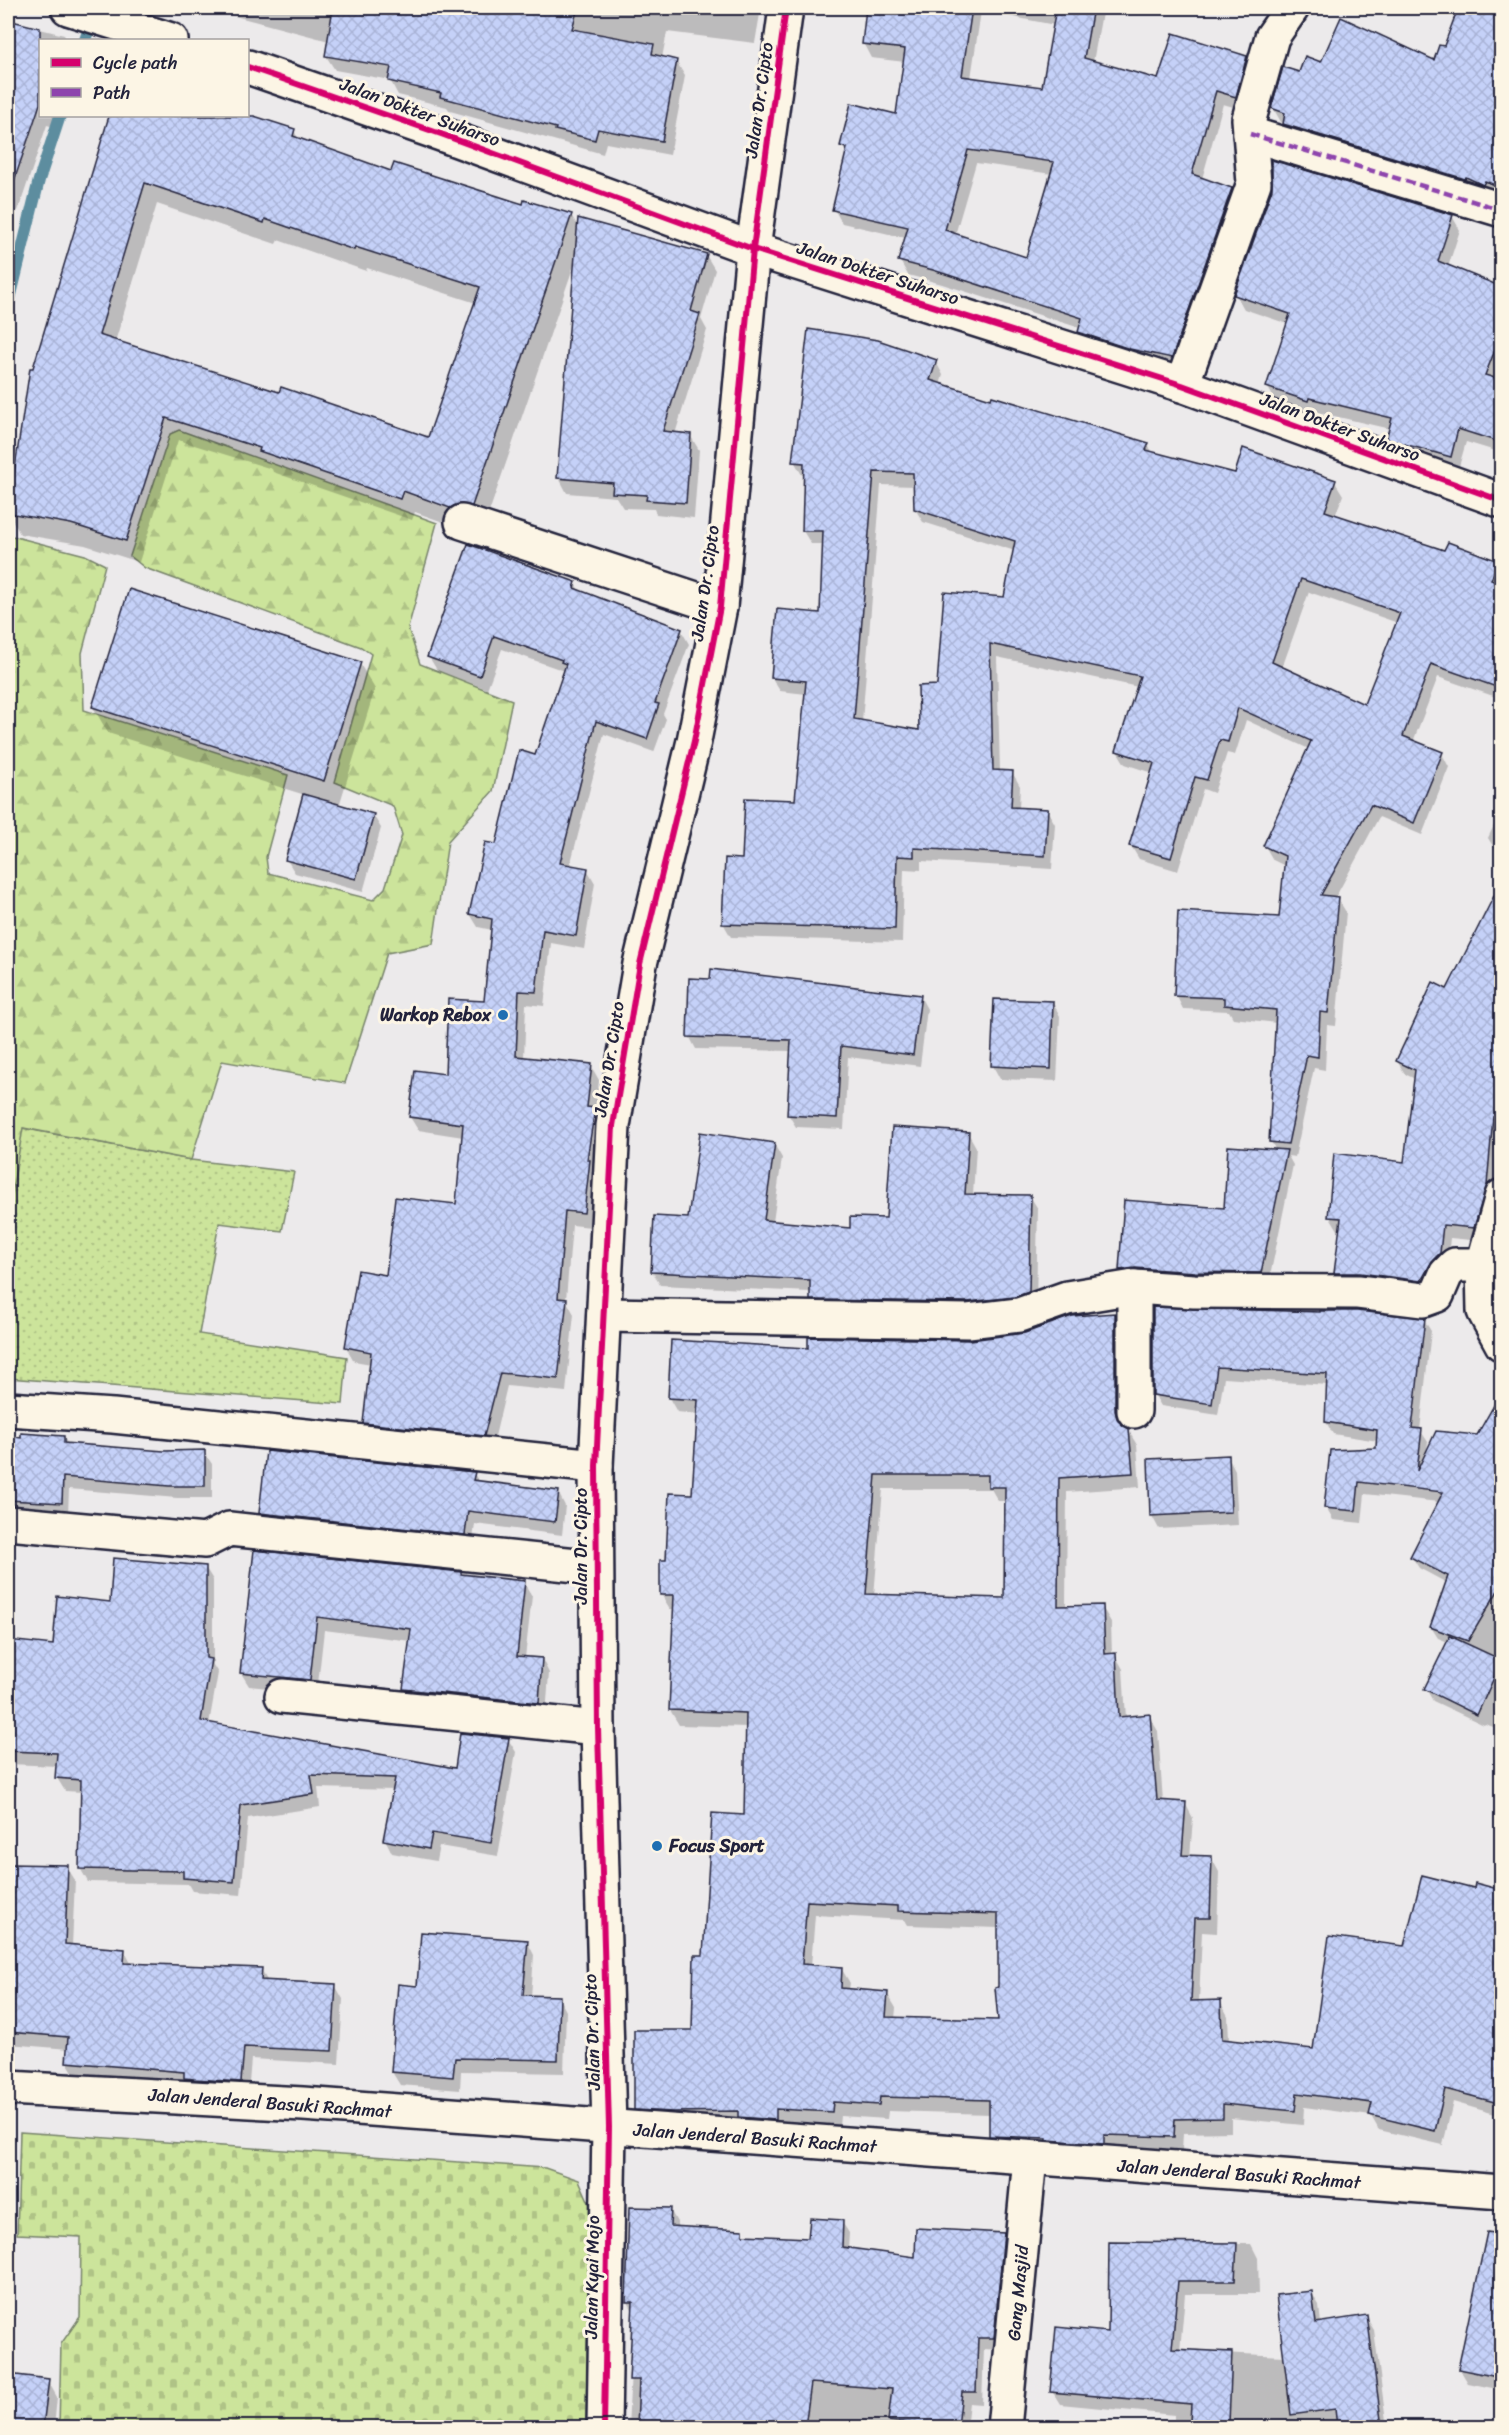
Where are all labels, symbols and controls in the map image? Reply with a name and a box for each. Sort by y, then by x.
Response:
legend [39,39,249,117]
street label: Jalan Dr. Cipto [735,40,783,161]
text: Cycle path [93,47,177,79]
street label: Jalan Dokter Suharso [334,68,505,156]
text: Path [93,77,130,109]
street label: Jalan Dokter Suharso [792,231,963,314]
street label: Jalan Dokter Suharso [1254,383,1425,471]
street label: Jalan Dr. Cipto [681,523,729,644]
place label: Warkop Rebox [380,999,492,1031]
street label: Jalan Dr. Cipto [584,999,634,1120]
marker: Warkop Rebox [496,1008,510,1022]
street label: Jalan Dr. Cipto [565,1488,597,1605]
place label: Focus Sport [668,1830,765,1862]
marker: Focus Sport [650,1839,664,1853]
street label: Jalan Dr. Cipto [574,1973,610,2092]
street label: Jalan Jenderal Basuki Rachmat [146,2078,394,2128]
street label: Jalan Jenderal Basuki Rachmat [631,2113,879,2163]
street label: Jalan Jenderal Basuki Rachmat [1115,2149,1363,2199]
street label: Jalan Kyai Mojo [575,2215,609,2340]
street label: Gang Masjid [998,2242,1038,2342]

